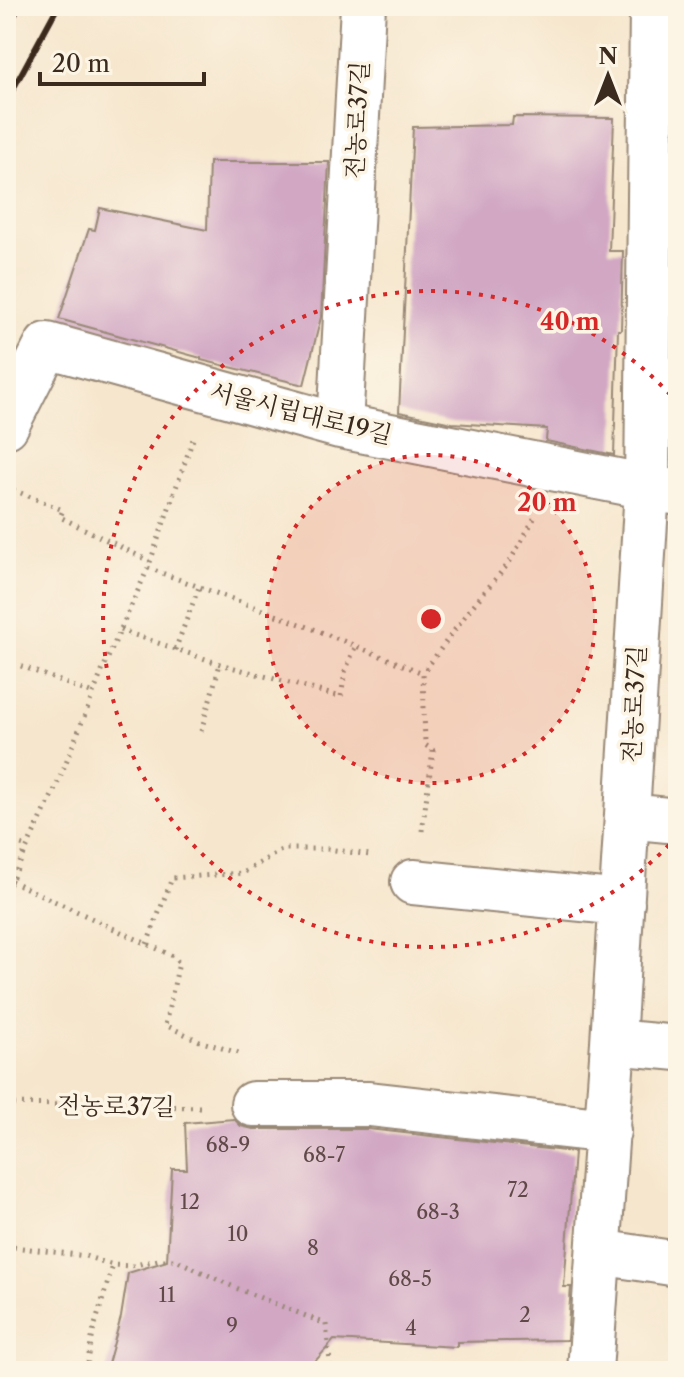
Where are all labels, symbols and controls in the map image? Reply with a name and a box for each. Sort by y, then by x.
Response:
scale bar [40,36,204,86]
north arrow [568,36,648,116]
text: N [598,43,618,70]
text: 20 m [52,49,110,78]
street label: 전농로37길 [339,60,375,180]
text: 40 m [540,307,600,336]
street label: 서울시립대로19길 [207,376,395,450]
text: 20 m [517,488,577,517]
centre of rings [417,605,445,633]
street label: 전농로37길 [616,644,652,764]
street label: 전농로37길 [57,1090,175,1122]
house number: 68-9 [206,1133,250,1157]
house number: 68-7 [303,1143,345,1167]
house number: 72 [507,1178,529,1202]
house number: 12 [180,1190,200,1214]
house number: 68-3 [416,1200,460,1224]
house number: 10 [227,1222,249,1246]
house number: 8 [307,1236,319,1260]
house number: 68-5 [388,1267,432,1291]
house number: 11 [159,1283,176,1307]
house number: 2 [519,1303,531,1327]
house number: 9 [226,1314,238,1338]
house number: 4 [405,1316,417,1340]

